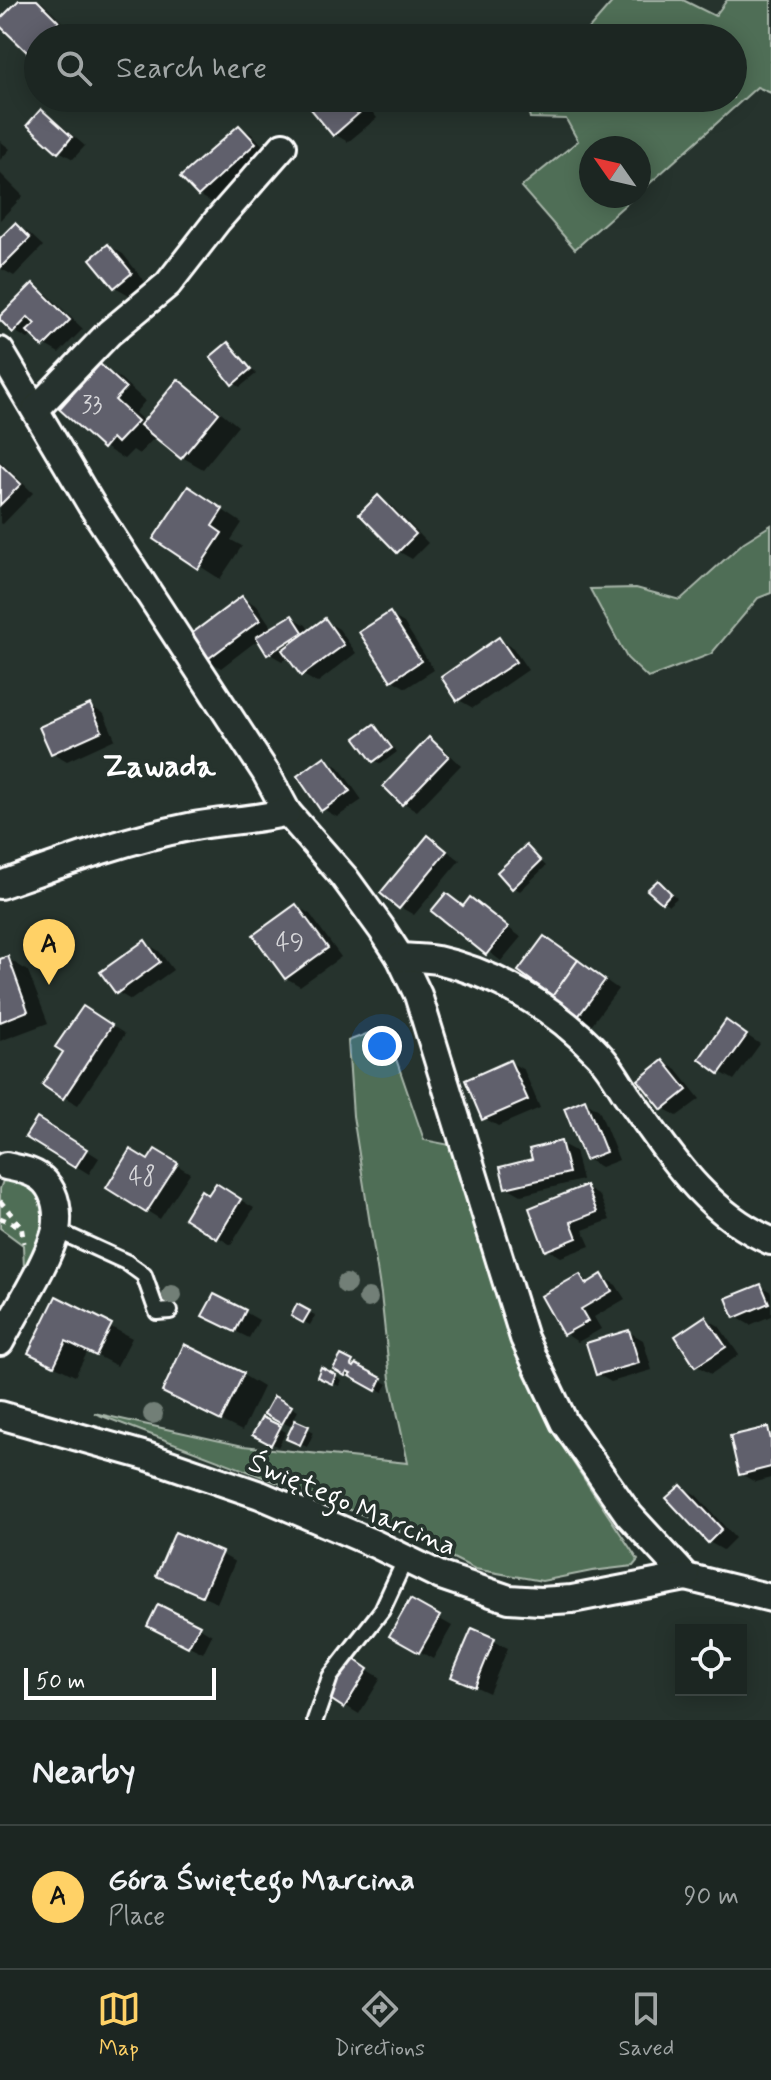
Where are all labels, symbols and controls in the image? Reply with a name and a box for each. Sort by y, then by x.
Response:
search box [24,24,747,112]
icon: search [52,46,96,90]
text: Search here [116,49,267,88]
north arrow [579,136,651,208]
house number: 33 [82,390,103,421]
district label: Zawada [103,746,216,788]
pin: A [23,919,75,985]
house number: 49 [276,928,304,959]
your location [362,1026,402,1066]
house number: 48 [128,1162,156,1193]
street label: Świętego Marcina [241,1444,462,1568]
map controls [675,1624,747,1696]
button: locate [675,1624,747,1696]
scale bar [24,1664,216,1700]
text: 50 m [36,1668,85,1696]
text: Nearby [32,1750,136,1795]
text: Góra Świętego Marcina [108,1861,415,1900]
text: A [49,1880,67,1914]
text: 90 m [684,1880,739,1914]
text: Place [108,1900,165,1934]
tab: Map [97,1987,141,2063]
tab: Directions [334,1987,425,2063]
tab: Saved [619,1987,674,2063]

